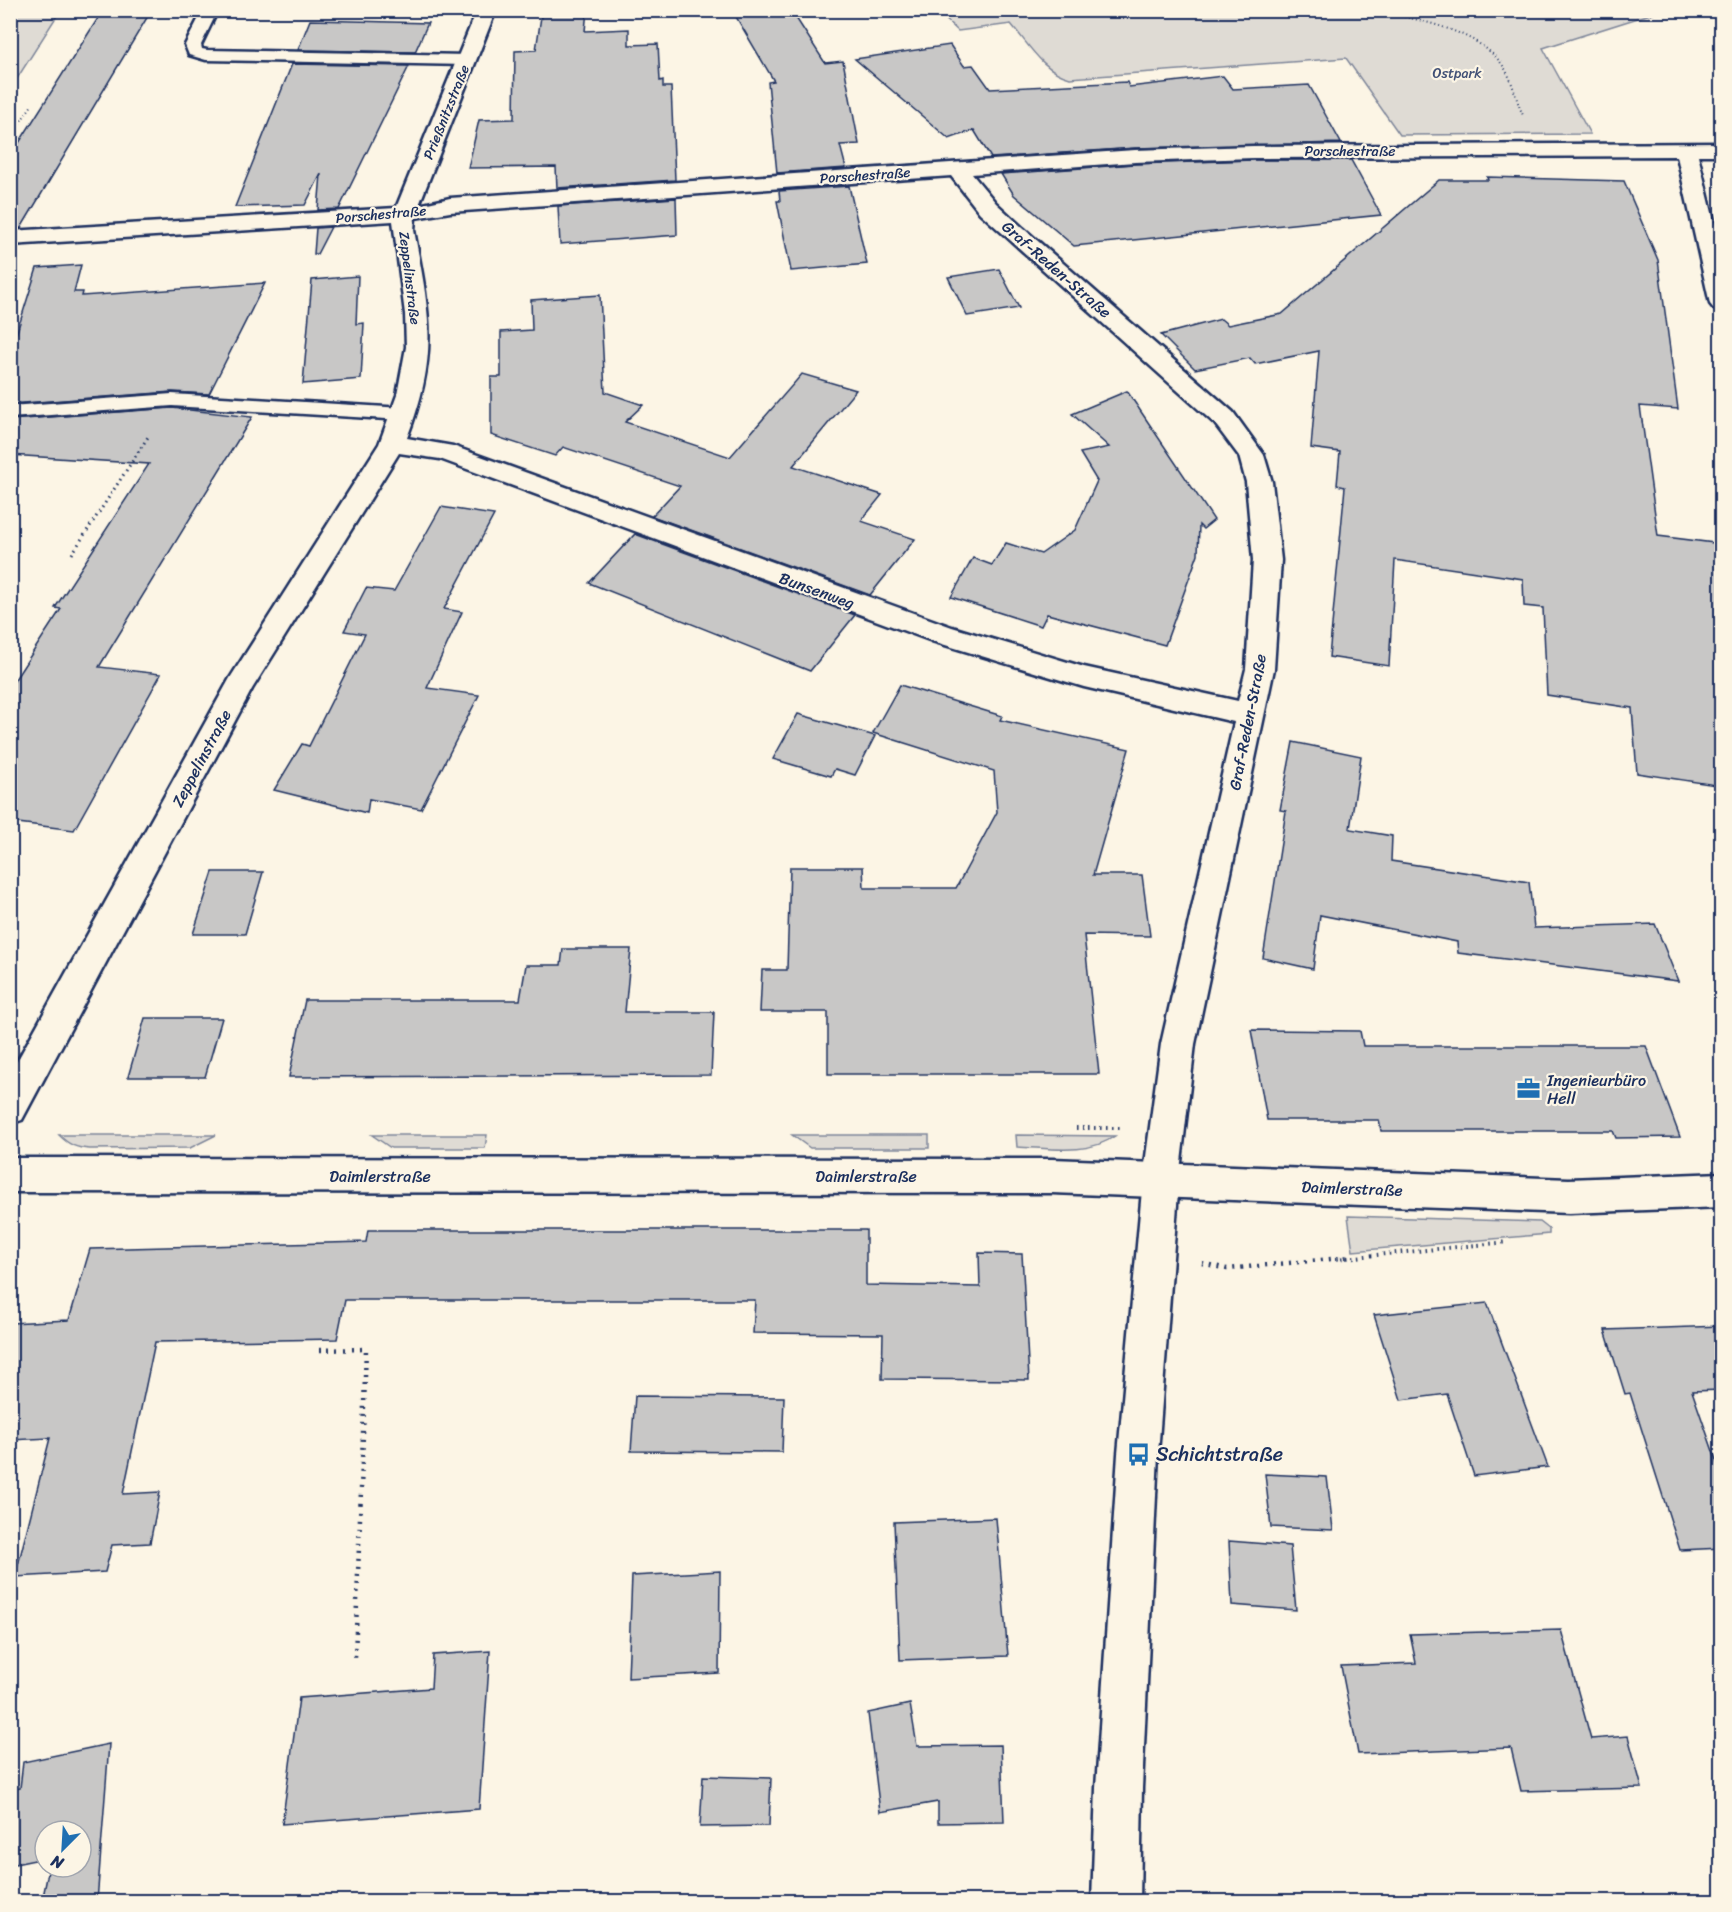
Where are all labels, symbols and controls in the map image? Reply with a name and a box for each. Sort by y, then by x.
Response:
street label: Prießnitzstraße [416,61,477,163]
park label: Ostpark [1432,61,1482,86]
street label: Porschestraße [1304,139,1396,164]
street label: Porschestraße [819,160,911,191]
street label: Porschestraße [335,198,427,231]
street label: Graf-Reden-Straße [995,213,1118,326]
street label: Zeppelinstraße [391,230,428,326]
street label: Bunsenweg [775,563,859,618]
street label: Graf-Reden-Straße [1220,651,1275,793]
street label: Zeppelinstraße [163,704,239,812]
place label: Ingenieurbüro Hell [1546,1066,1646,1113]
office icon: Ingenieurbüro Hell [1516,1076,1542,1102]
street label: Daimlerstraße [329,1162,431,1191]
street label: Daimlerstraße [815,1162,917,1191]
street label: Daimlerstraße [1301,1172,1403,1205]
place label: Schichtstraße [1156,1437,1283,1472]
bus stop icon: Schichtstraße [1125,1441,1151,1467]
north arrow [33,1819,93,1879]
text: N [45,1846,69,1878]

